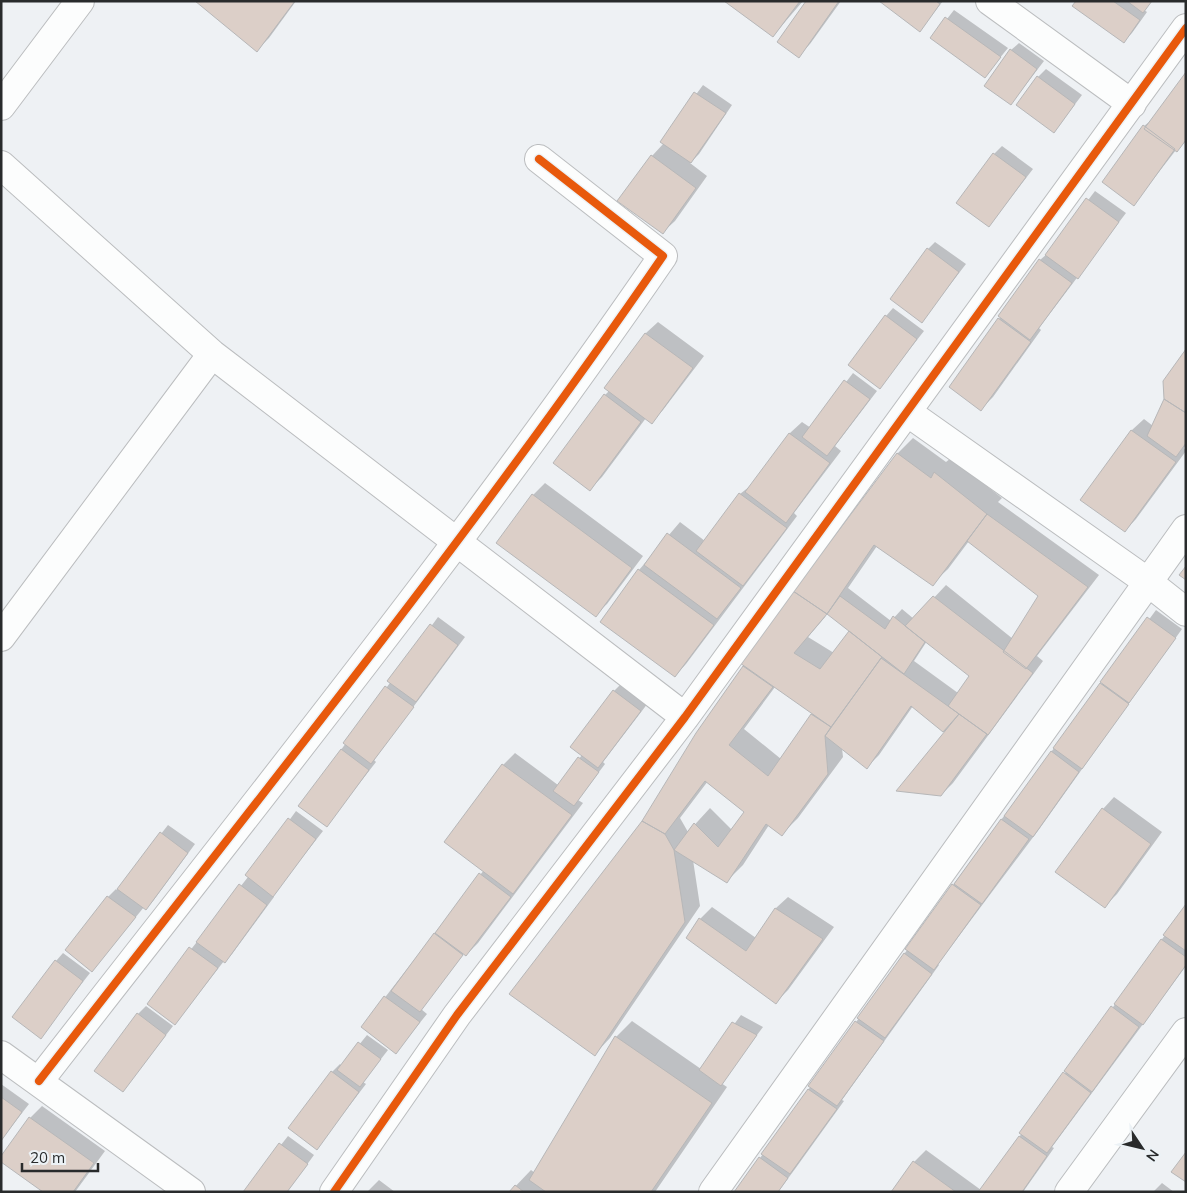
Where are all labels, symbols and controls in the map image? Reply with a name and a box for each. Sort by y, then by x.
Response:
north arrow [1117,1123,1167,1173]
scale bar [22,1140,99,1172]
text: N [1142,1146,1163,1165]
text: 20 m [30,1148,65,1167]

